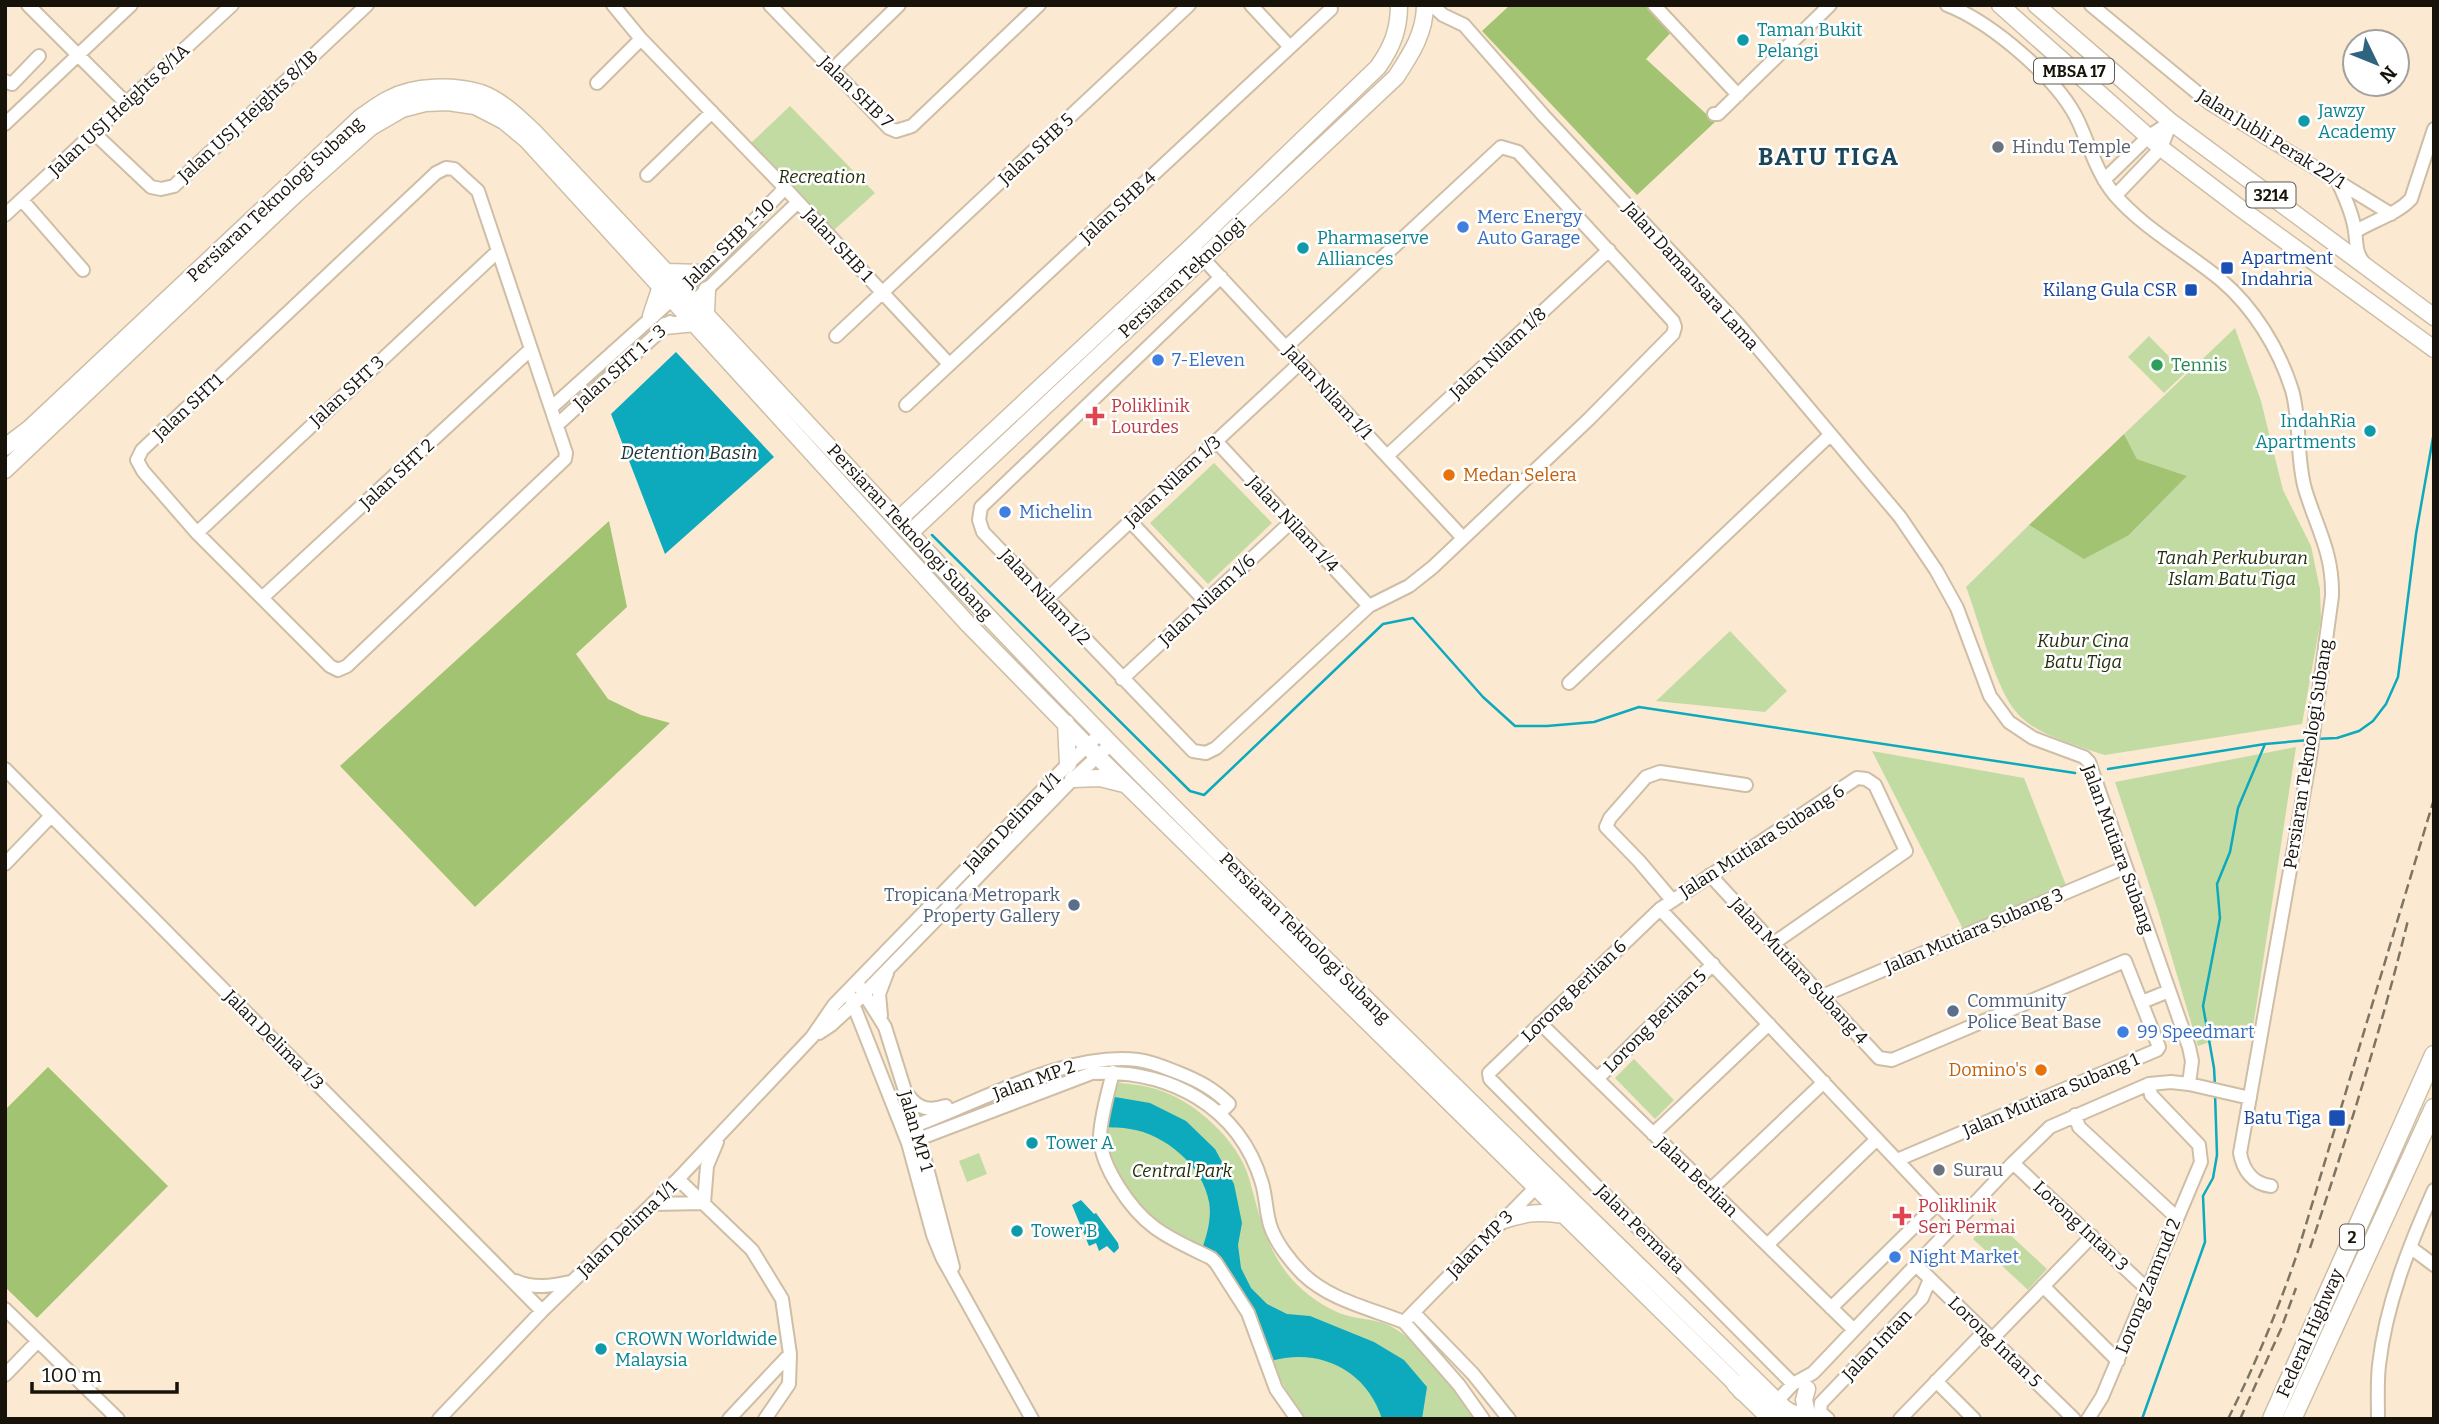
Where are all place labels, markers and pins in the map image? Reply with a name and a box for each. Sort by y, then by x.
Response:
place label: Taman Bukit Pelangi [1757,19,1863,62]
marker: Taman Bukit Pelangi [1735,32,1751,48]
place label: Jawzy Academy [2317,100,2396,143]
marker: Jawzy Academy [2296,113,2312,129]
place label: Hindu Temple [2012,136,2131,158]
marker: Hindu Temple [1990,139,2006,155]
place label: Merc Energy Auto Garage [1477,206,1583,249]
marker: Merc Energy Auto Garage [1455,219,1471,235]
place label: Pharmaserve Alliances [1317,227,1429,270]
marker: Pharmaserve Alliances [1295,240,1311,256]
place label: Apartment Indahria [2241,247,2334,290]
marker: Apartment Indahria [2219,260,2235,276]
place label: Kilang Gula CSR [2043,279,2177,301]
marker: Kilang Gula CSR [2183,282,2199,298]
place label: 7-Eleven [1172,349,1245,371]
marker: 7-Eleven [1150,352,1166,368]
place label: Tennis [2171,354,2227,376]
marker: Tennis [2149,357,2165,373]
place label: Poliklinik Lourdes [1111,395,1191,438]
marker: Poliklinik Lourdes [1085,406,1105,426]
place label: IndahRia Apartments [2255,410,2356,453]
marker: IndahRia Apartments [2362,423,2378,439]
place label: Medan Selera [1463,464,1577,486]
marker: Medan Selera [1441,467,1457,483]
place label: Michelin [1019,501,1093,523]
marker: Michelin [997,504,1013,520]
place label: Tropicana Metropark Property Gallery [884,884,1061,927]
marker: Tropicana Metropark Property Gallery [1066,897,1082,913]
place label: Community Police Beat Base [1967,990,2101,1033]
marker: Community Police Beat Base [1945,1003,1961,1019]
place label: 99 Speedmart [2137,1021,2255,1043]
marker: 99 Speedmart [2115,1024,2131,1040]
place label: Domino's [1948,1059,2027,1081]
marker: Domino's [2033,1062,2049,1078]
place label: Batu Tiga [2244,1107,2321,1129]
marker: Batu Tiga [2327,1108,2347,1128]
place label: Tower A [1046,1132,1114,1154]
marker: Tower A [1024,1135,1040,1151]
place label: Surau [1953,1159,2003,1181]
marker: Surau [1931,1162,1947,1178]
place label: Poliklinik Seri Permai [1918,1195,2015,1238]
marker: Poliklinik Seri Permai [1892,1206,1912,1226]
place label: Tower B [1031,1220,1098,1242]
marker: Tower B [1009,1223,1025,1239]
place label: Night Market [1909,1246,2019,1268]
marker: Night Market [1887,1249,1903,1265]
place label: CROWN Worldwide Malaysia [615,1328,777,1371]
marker: CROWN Worldwide Malaysia [593,1341,609,1357]

